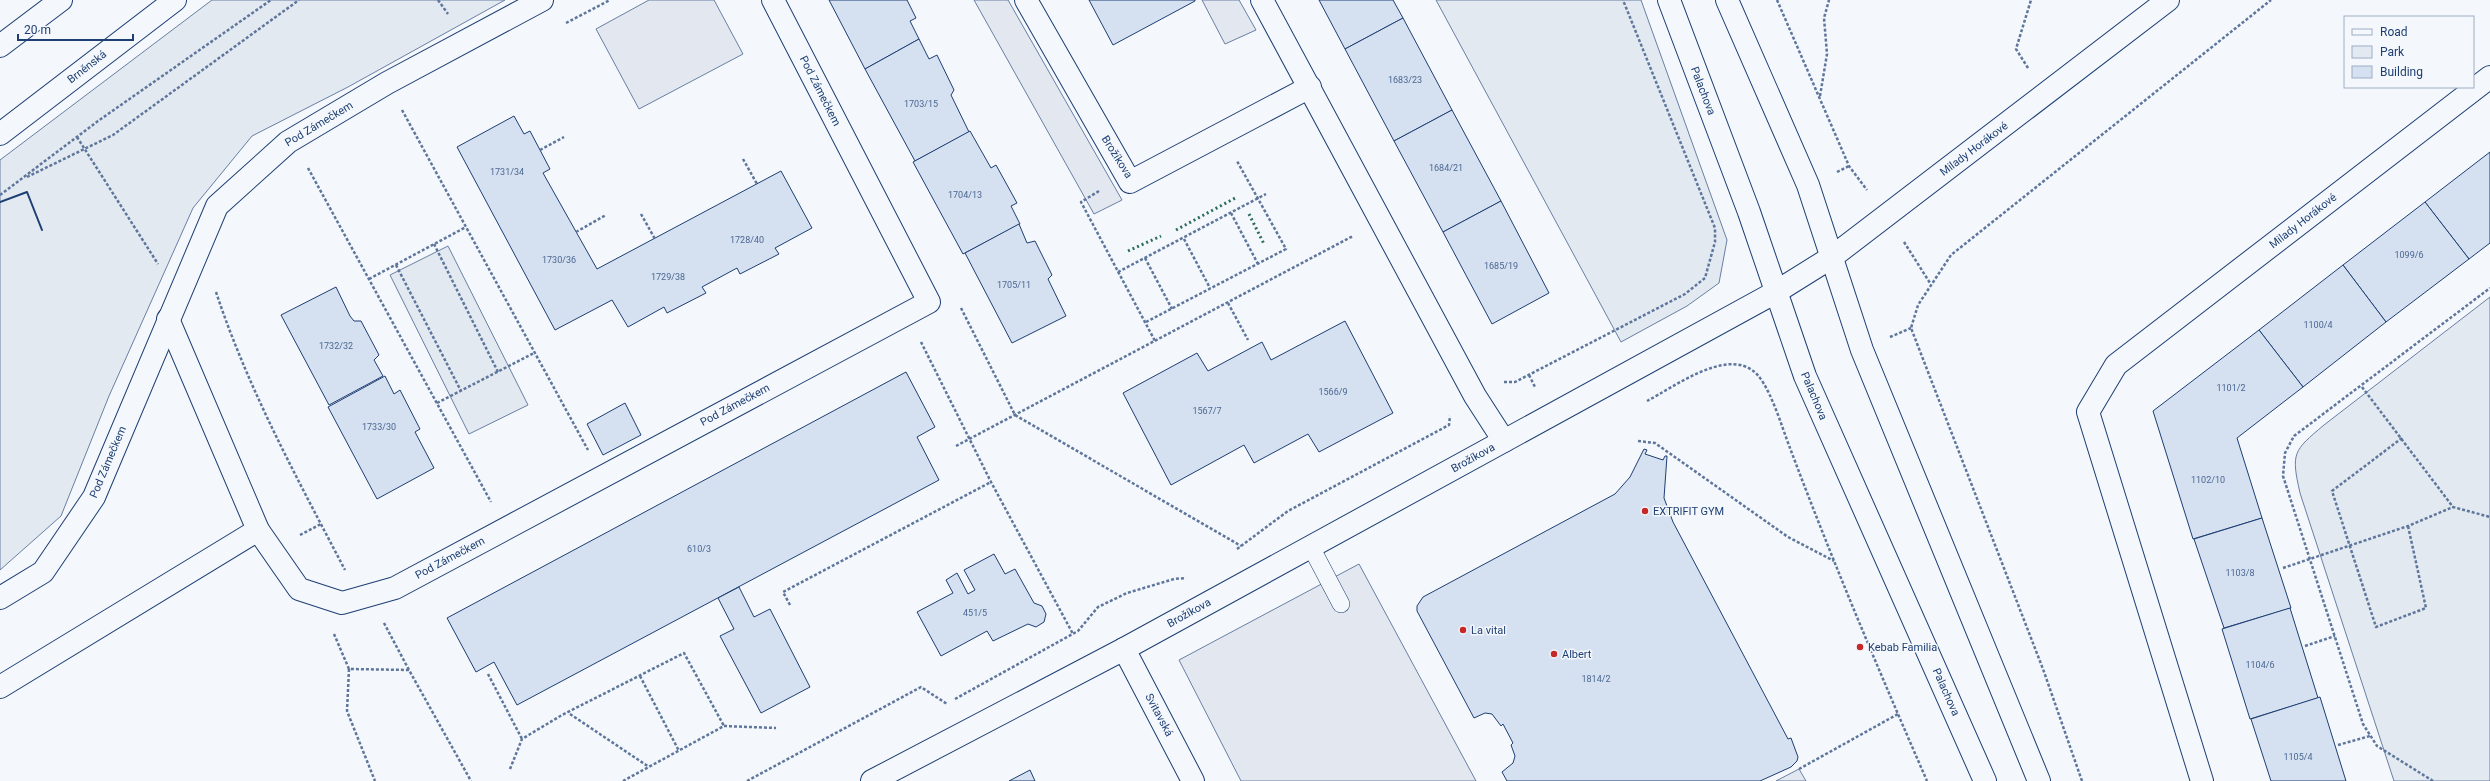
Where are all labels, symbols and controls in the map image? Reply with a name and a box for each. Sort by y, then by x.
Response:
scale bar [18,16,133,42]
legend [2344,16,2474,88]
text: 20 m [24,23,51,37]
text: Road [2380,25,2408,39]
text: Park [2380,45,2405,59]
street label: Brněnská [65,48,109,86]
street label: Pod Zámečkem [797,54,843,128]
street label: Palachova [1688,65,1718,117]
text: Building [2380,65,2423,79]
house number: 1683/23 [1388,75,1422,85]
street label: Pod Zámečkem [283,99,355,149]
house number: 1703/15 [904,99,938,109]
street label: Milady Horákové [1938,119,2011,179]
street label: Brožíkova [1099,133,1135,181]
house number: 1684/21 [1429,163,1463,173]
house number: 1731/34 [490,167,524,177]
house number: 1704/13 [948,190,982,200]
street label: Milady Horákové [2267,191,2339,251]
house number: 1728/40 [730,235,764,245]
house number: 1099/6 [2394,250,2424,260]
house number: 1730/36 [542,255,576,265]
house number: 1685/19 [1484,261,1518,271]
house number: 1729/38 [651,272,685,282]
house number: 1705/11 [997,280,1031,290]
house number: 1100/4 [2303,320,2333,330]
house number: 1732/32 [319,341,353,351]
street label: Palachova [1798,370,1830,422]
street label: Pod Zámečkem [698,381,772,429]
house number: 1101/2 [2216,383,2246,393]
house number: 1566/9 [1318,387,1348,397]
house number: 1567/7 [1192,406,1222,416]
house number: 1733/30 [362,422,396,432]
street label: Pod Zámečkem [87,424,129,500]
street label: Brožíkova [1449,441,1497,475]
house number: 1102/10 [2191,475,2225,485]
place label: EXTRIFIT GYM [1653,505,1724,518]
marker: EXTRIFIT GYM [1640,506,1650,516]
street label: Pod Zámečkem [413,534,487,582]
house number: 610/3 [687,544,711,554]
house number: 1103/8 [2225,568,2255,578]
street label: Brožíkova [1165,596,1213,630]
house number: 451/5 [963,608,987,618]
place label: La vital [1471,624,1506,637]
marker: La vital [1458,625,1468,635]
place label: Kebab Familia [1868,641,1937,654]
marker: Kebab Familia [1855,642,1865,652]
place label: Albert [1562,648,1592,661]
marker: Albert [1549,649,1559,659]
house number: 1104/6 [2245,660,2275,670]
street label: Palachova [1930,666,1962,718]
house number: 1814/2 [1581,674,1611,684]
street label: Svitavská [1142,691,1176,739]
house number: 1105/4 [2283,752,2313,762]

